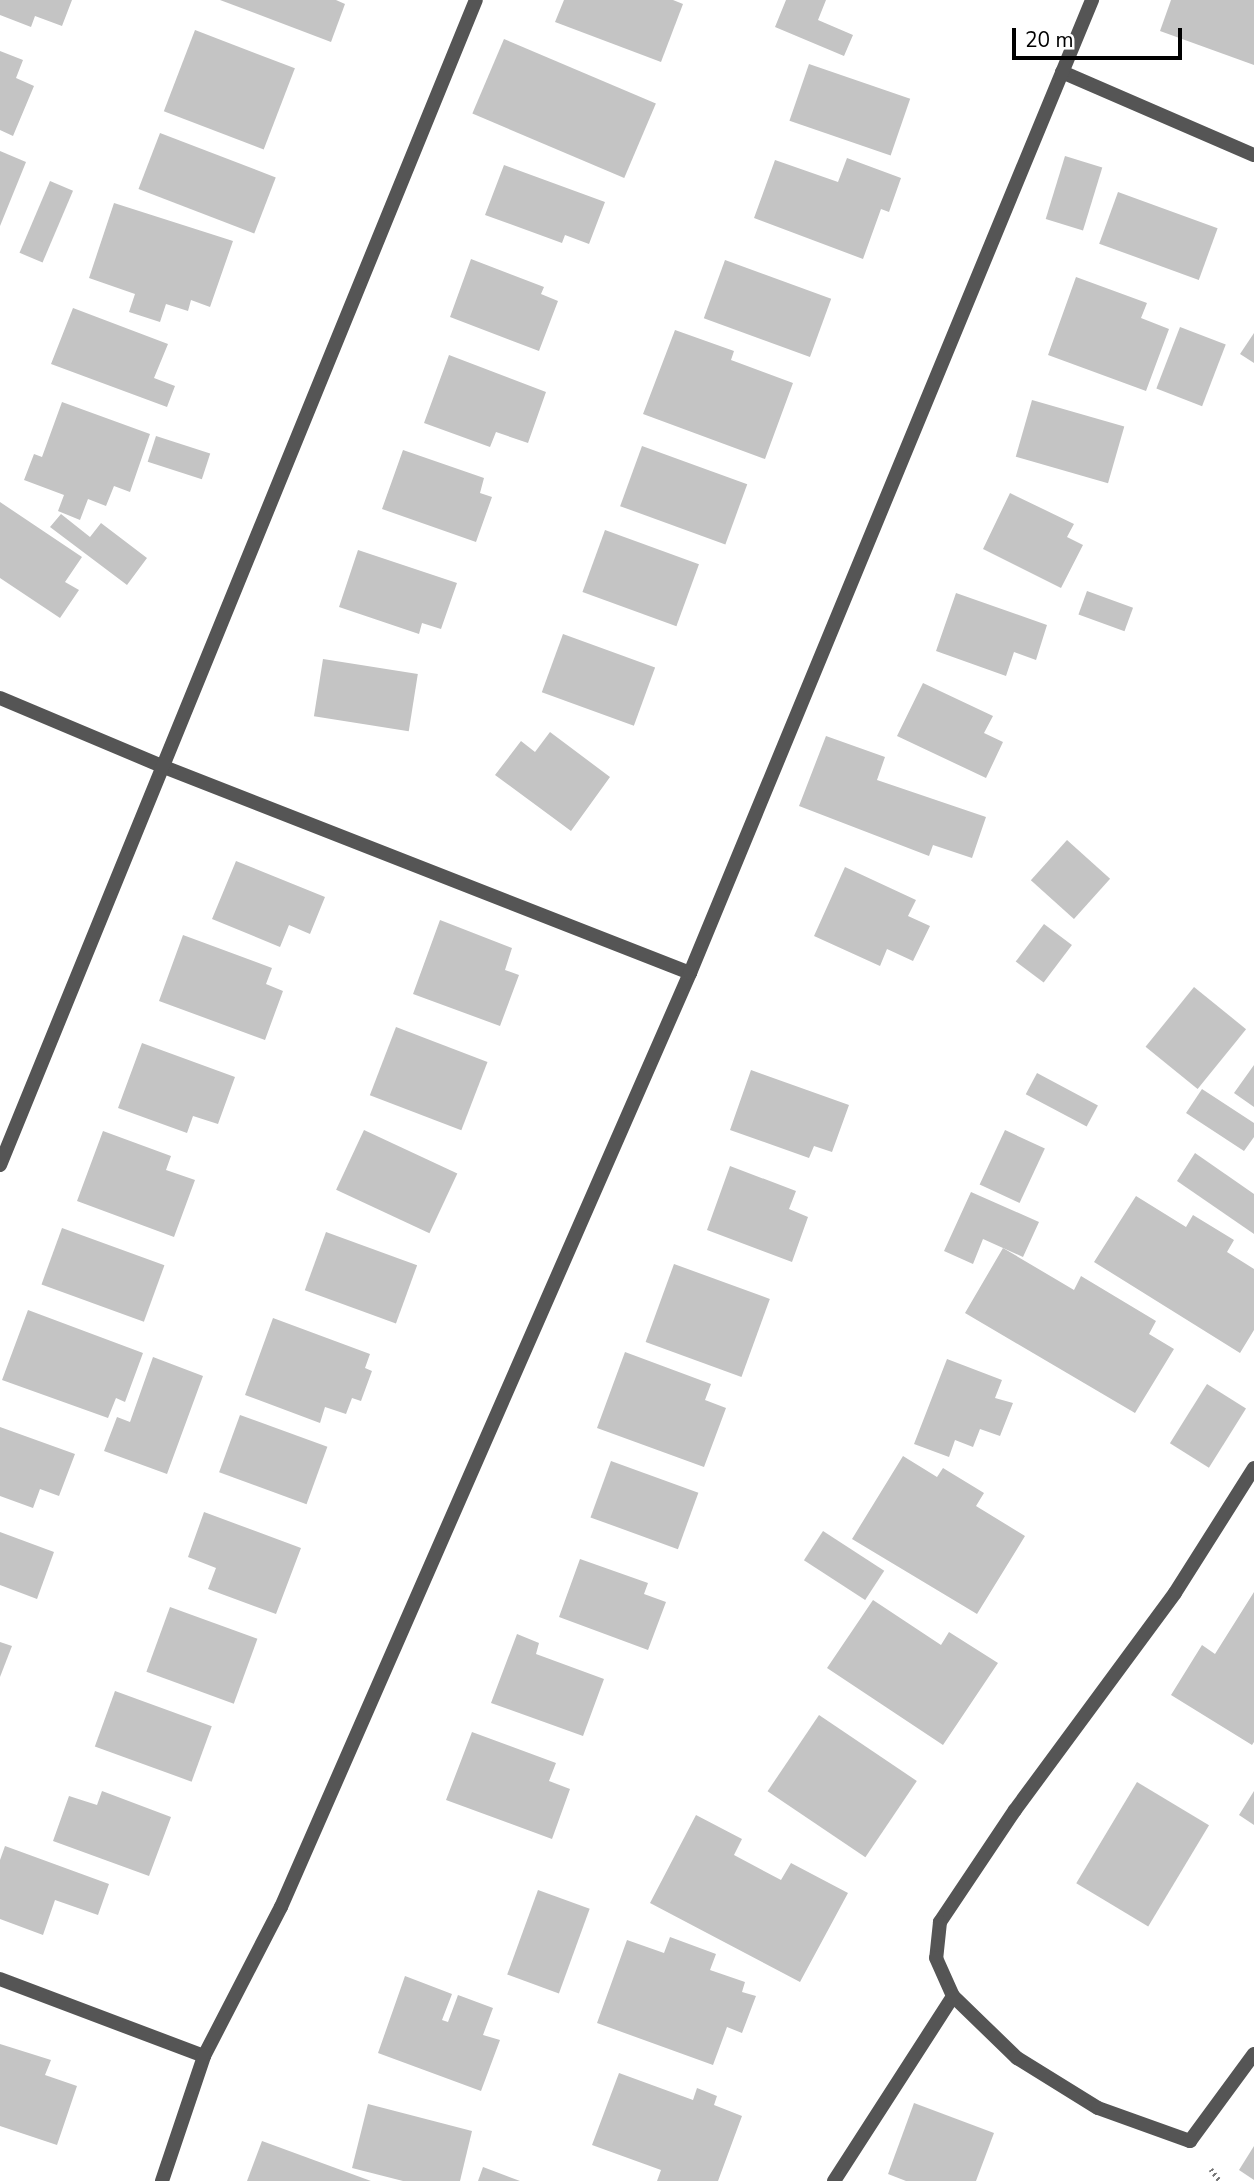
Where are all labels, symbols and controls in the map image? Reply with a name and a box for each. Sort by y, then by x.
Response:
scale bar [1016,14,1186,58]
text: 20 m [1025,26,1074,54]

